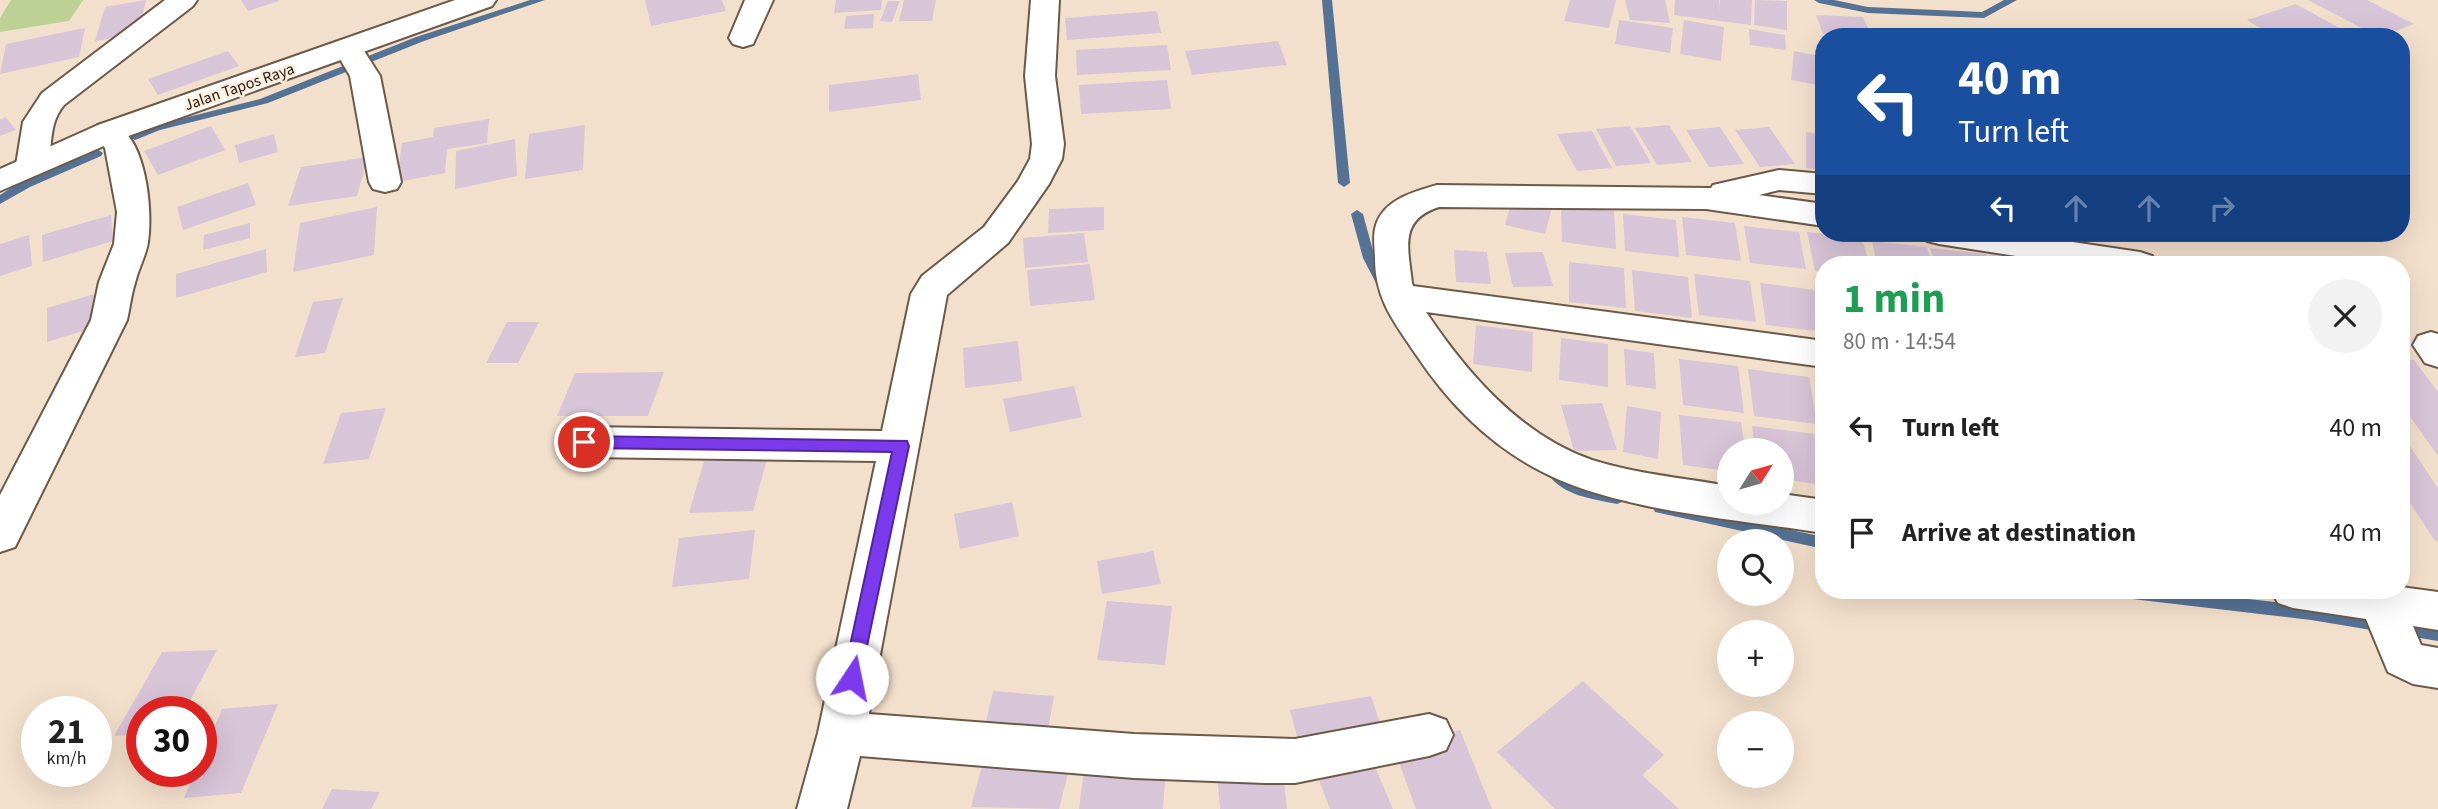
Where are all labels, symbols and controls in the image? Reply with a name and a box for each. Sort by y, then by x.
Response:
text: 40 m [1958,44,2062,114]
icon: left [1843,56,1934,147]
street label: Jalan Tapos Raya [181,58,297,116]
text: Turn left [1958,109,2069,155]
icon: left [1984,189,2022,227]
icon: ahead [2057,189,2095,227]
icon: ahead [2130,189,2168,227]
icon: right [2203,189,2241,227]
text: 1 min [1843,269,1945,329]
button: close [2308,279,2382,353]
text: 80 m · 14:54 [1843,325,1956,358]
icon: left [1843,409,1881,447]
text: Turn left [1902,409,1999,446]
text: 40 m [2329,409,2382,446]
pin [554,412,614,472]
icon: arrive [565,423,603,461]
north arrow [1717,438,1794,514]
map controls [1717,438,1794,788]
icon: arrive [1843,514,1881,552]
text: Arrive at destination [1902,514,2136,551]
text: 40 m [2329,514,2382,551]
button: search [1717,529,1794,606]
button: + [1717,620,1794,697]
position arrow [815,641,889,715]
speed limit sign: 30 [126,696,217,787]
text: 21 [48,707,85,757]
button: − [1717,711,1794,788]
text: km/h [47,746,86,771]

